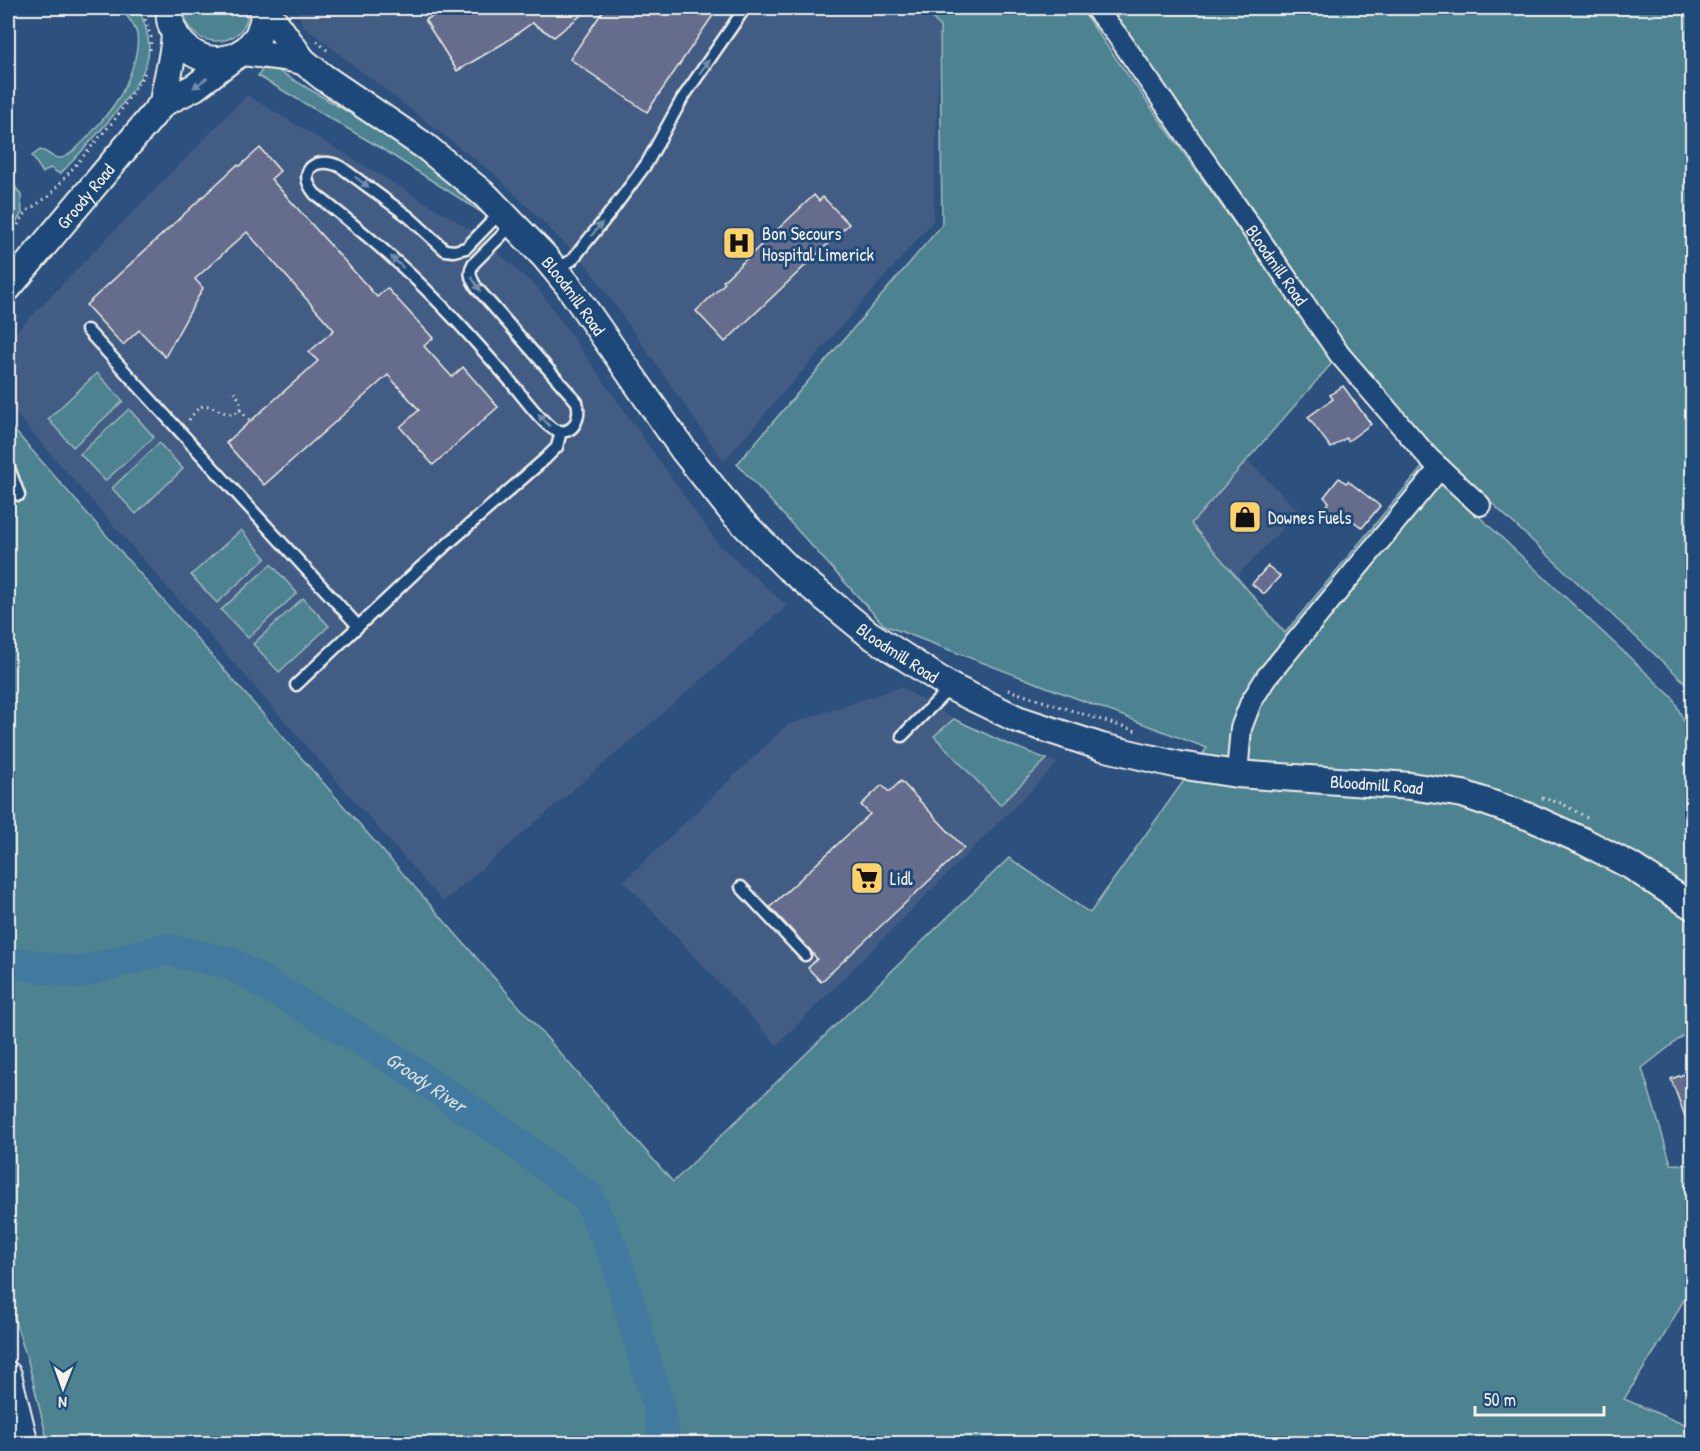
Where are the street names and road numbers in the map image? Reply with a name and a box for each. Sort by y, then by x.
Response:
street label: Groody Road [50,158,120,234]
street label: Bloodmill Road [1240,219,1314,310]
street label: Bloodmill Road [536,250,612,340]
street label: Bloodmill Road [852,617,944,688]
street label: Bloodmill Road [1329,768,1425,800]

